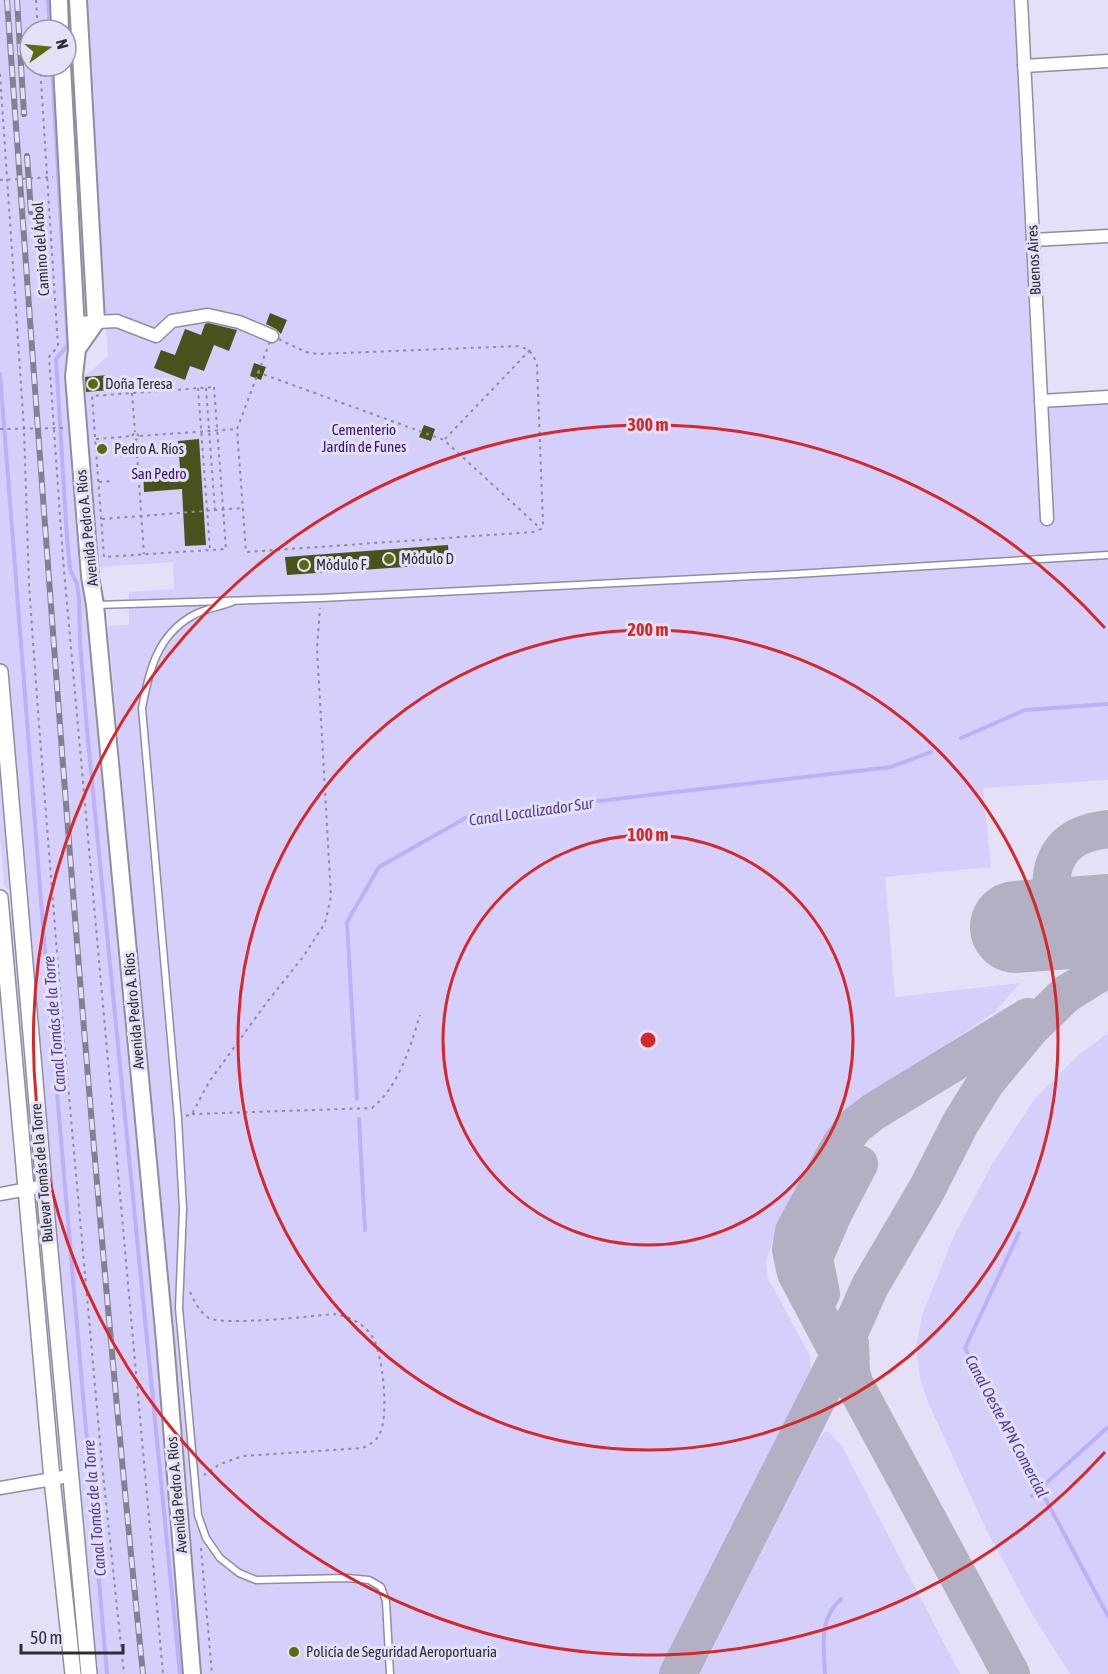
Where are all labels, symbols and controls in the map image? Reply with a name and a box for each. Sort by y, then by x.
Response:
north arrow [18,18,78,78]
text: N [53,37,72,51]
street label: Camino del Árbol [29,201,52,297]
street label: Buenos Aires [1023,225,1044,296]
place label: Doña Teresa [105,375,173,392]
marker: Doña Teresa [86,377,100,391]
text: 300 m [628,414,668,435]
park label: Cementerio Jardín de Funes [322,421,406,455]
place label: Pedro A. Ríos [114,440,184,457]
marker: Pedro A. Ríos [95,442,109,456]
park label: San Pedro [131,465,187,482]
street label: Avenida Pedro A. Ríos [72,469,101,587]
place label: Módulo D [401,550,454,567]
marker: Módulo D [382,552,396,566]
place label: Módulo F [316,556,366,573]
marker: Módulo F [297,558,311,572]
text: 200 m [628,619,668,640]
water label: Canal Localizador Sur [468,793,596,829]
text: 100 m [628,824,668,845]
street label: Avenida Pedro A. Ríos [120,952,147,1070]
water label: Canal Tomás de la Torre [39,955,69,1093]
centre of rings [638,1030,658,1050]
street label: Bulevar Tomás de la Torre [27,1103,56,1243]
water label: Canal Oeste APN Comercial [962,1352,1052,1500]
street label: Avenida Pedro A. Ríos [163,1436,190,1554]
water label: Canal Tomás de la Torre [79,1439,109,1577]
scale bar [21,1617,123,1655]
text: 50 m [30,1627,62,1648]
place label: Policía de Seguridad Aeroportuaria [306,1643,497,1660]
marker: Policía de Seguridad Aeroportuaria [287,1645,301,1659]

